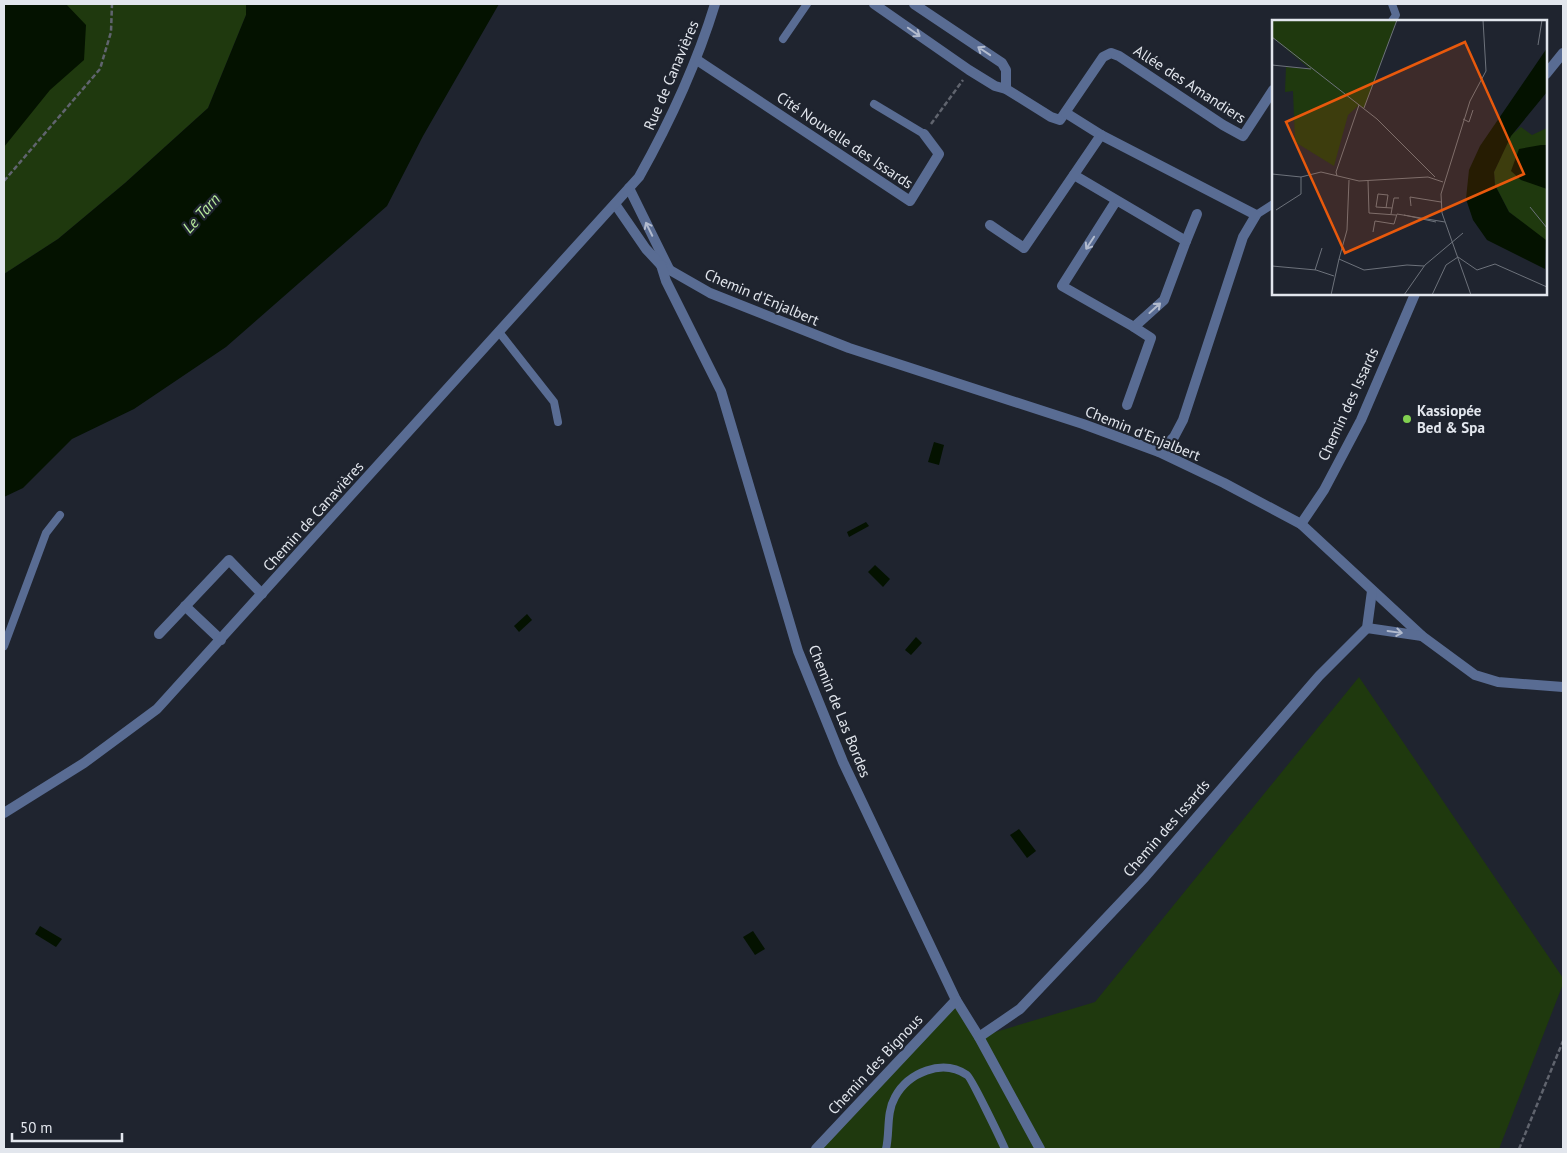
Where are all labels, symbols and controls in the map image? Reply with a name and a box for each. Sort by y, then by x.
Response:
street label: Rue de Canavières [639,17,703,133]
inset map [1272,20,1547,295]
one-way arrow [906,27,920,37]
street label: Allée des Amandiers [1130,41,1250,127]
one-way arrow [977,46,991,56]
street label: Cité Nouvelle des Issards [773,87,917,193]
water label: Le Tarn [178,189,224,237]
one-way arrow [644,222,653,237]
one-way arrow [1085,235,1095,249]
street label: Chemin d'Enjalbert [702,264,822,330]
one-way arrow [1148,303,1161,314]
street label: Chemin des Issards [1313,344,1383,464]
street label: Chemin d'Enjalbert [1083,401,1203,465]
place label: Kassiopée Bed & Spa [1417,401,1485,437]
marker: Kassiopée Bed & Spa [1401,413,1413,425]
street label: Chemin de Canavières [258,457,368,575]
one-way arrow [1386,628,1402,638]
street label: Chemin de Las Bordes [805,642,875,780]
street label: Chemin des Issards [1119,775,1213,881]
street label: Chemin des Bignous [824,1010,926,1118]
scale bar [12,1110,122,1142]
text: 50 m [20,1118,53,1137]

